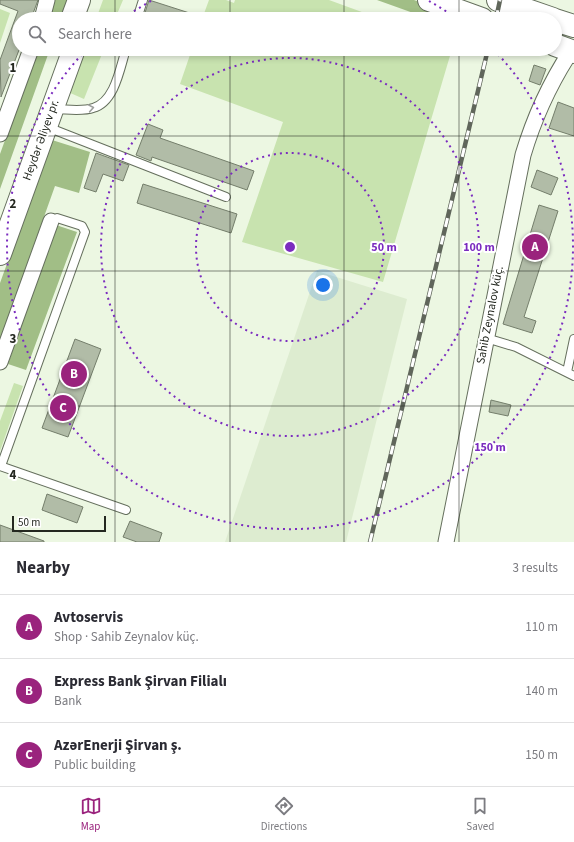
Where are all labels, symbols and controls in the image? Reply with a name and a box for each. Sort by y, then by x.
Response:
search box [12,12,562,56]
icon: search [26,23,48,45]
text: Search here [58,24,132,45]
text: 1 [10,59,17,77]
street label: Heydər Əliyev pr. [18,97,64,183]
one-way arrow [88,104,95,112]
text: 2 [10,195,17,213]
pin: A [522,232,548,262]
text: 50 m [371,239,397,256]
text: 100 m [463,239,495,256]
centre of rings [283,240,297,254]
street label: Sahib Zeynalov küç. [472,264,508,366]
your location [313,275,333,295]
text: 3 [10,330,17,348]
pin: B [61,359,87,389]
pin: C [50,393,76,423]
text: 150 m [474,439,506,456]
text: 4 [10,466,17,484]
scale bar [12,514,106,533]
text: 50 m [18,515,40,530]
text: Nearby [16,556,70,580]
text: 3 results [513,559,558,577]
text: Avtoservis [54,607,123,628]
text: A [25,618,33,636]
text: 110 m [525,618,558,636]
text: Shop · Sahib Zeynalov küç. [54,628,199,646]
text: Express Bank Şirvan Filialı [54,671,227,692]
text: B [25,682,33,700]
text: 140 m [525,682,558,700]
text: Bank [54,692,82,710]
text: AzərEnerji Şirvan ş. [54,735,182,756]
text: C [25,746,33,764]
text: 150 m [525,746,558,764]
text: Public building [54,756,136,774]
tab: Map [80,795,102,834]
tab: Directions [261,795,307,834]
tab: Saved [466,795,494,834]

